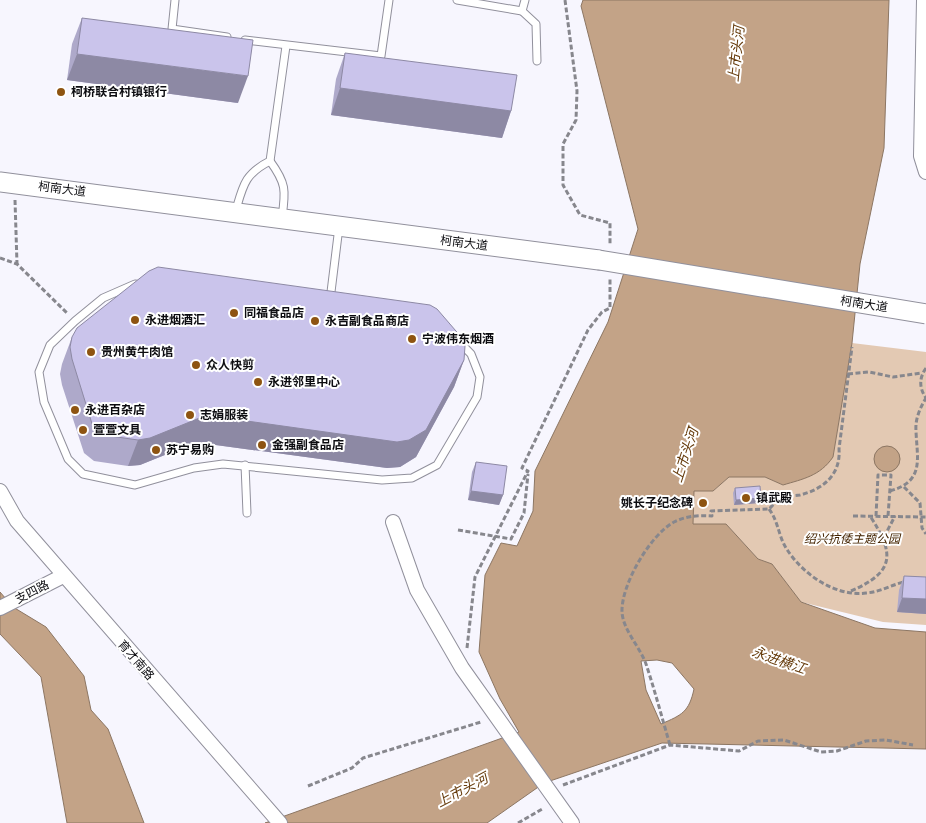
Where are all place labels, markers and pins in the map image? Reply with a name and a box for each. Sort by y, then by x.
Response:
place label: 柯桥联合村镇银行 [71,85,167,99]
marker: 柯桥联合村镇银行 [55,86,67,98]
place label: 同福食品店 [244,306,304,320]
marker: 同福食品店 [228,307,240,319]
place label: 永进烟酒汇 [145,313,205,327]
marker: 永进烟酒汇 [129,314,141,326]
place label: 永吉副食品商店 [325,314,409,328]
marker: 永吉副食品商店 [309,315,321,327]
place label: 宁波伟东烟酒 [422,332,494,346]
marker: 宁波伟东烟酒 [406,333,418,345]
place label: 贵州黄牛肉馆 [101,345,173,359]
marker: 贵州黄牛肉馆 [85,346,97,358]
place label: 众人快剪 [206,358,254,372]
marker: 众人快剪 [190,359,202,371]
place label: 永进邻里中心 [268,375,340,389]
marker: 永进邻里中心 [252,376,264,388]
place label: 永进百杂店 [85,403,145,417]
marker: 永进百杂店 [69,404,81,416]
place label: 志娟服装 [200,408,248,422]
marker: 志娟服装 [184,409,196,421]
place label: 萱萱文具 [93,423,141,437]
marker: 萱萱文具 [77,424,89,436]
place label: 金强副食品店 [272,438,344,452]
marker: 金强副食品店 [256,439,268,451]
place label: 苏宁易购 [166,443,214,457]
marker: 苏宁易购 [150,444,162,456]
place label: 镇武殿 [756,491,792,505]
marker: 镇武殿 [740,492,752,504]
place label: 姚长子纪念碑 [621,496,693,510]
marker: 姚长子纪念碑 [697,497,709,509]

